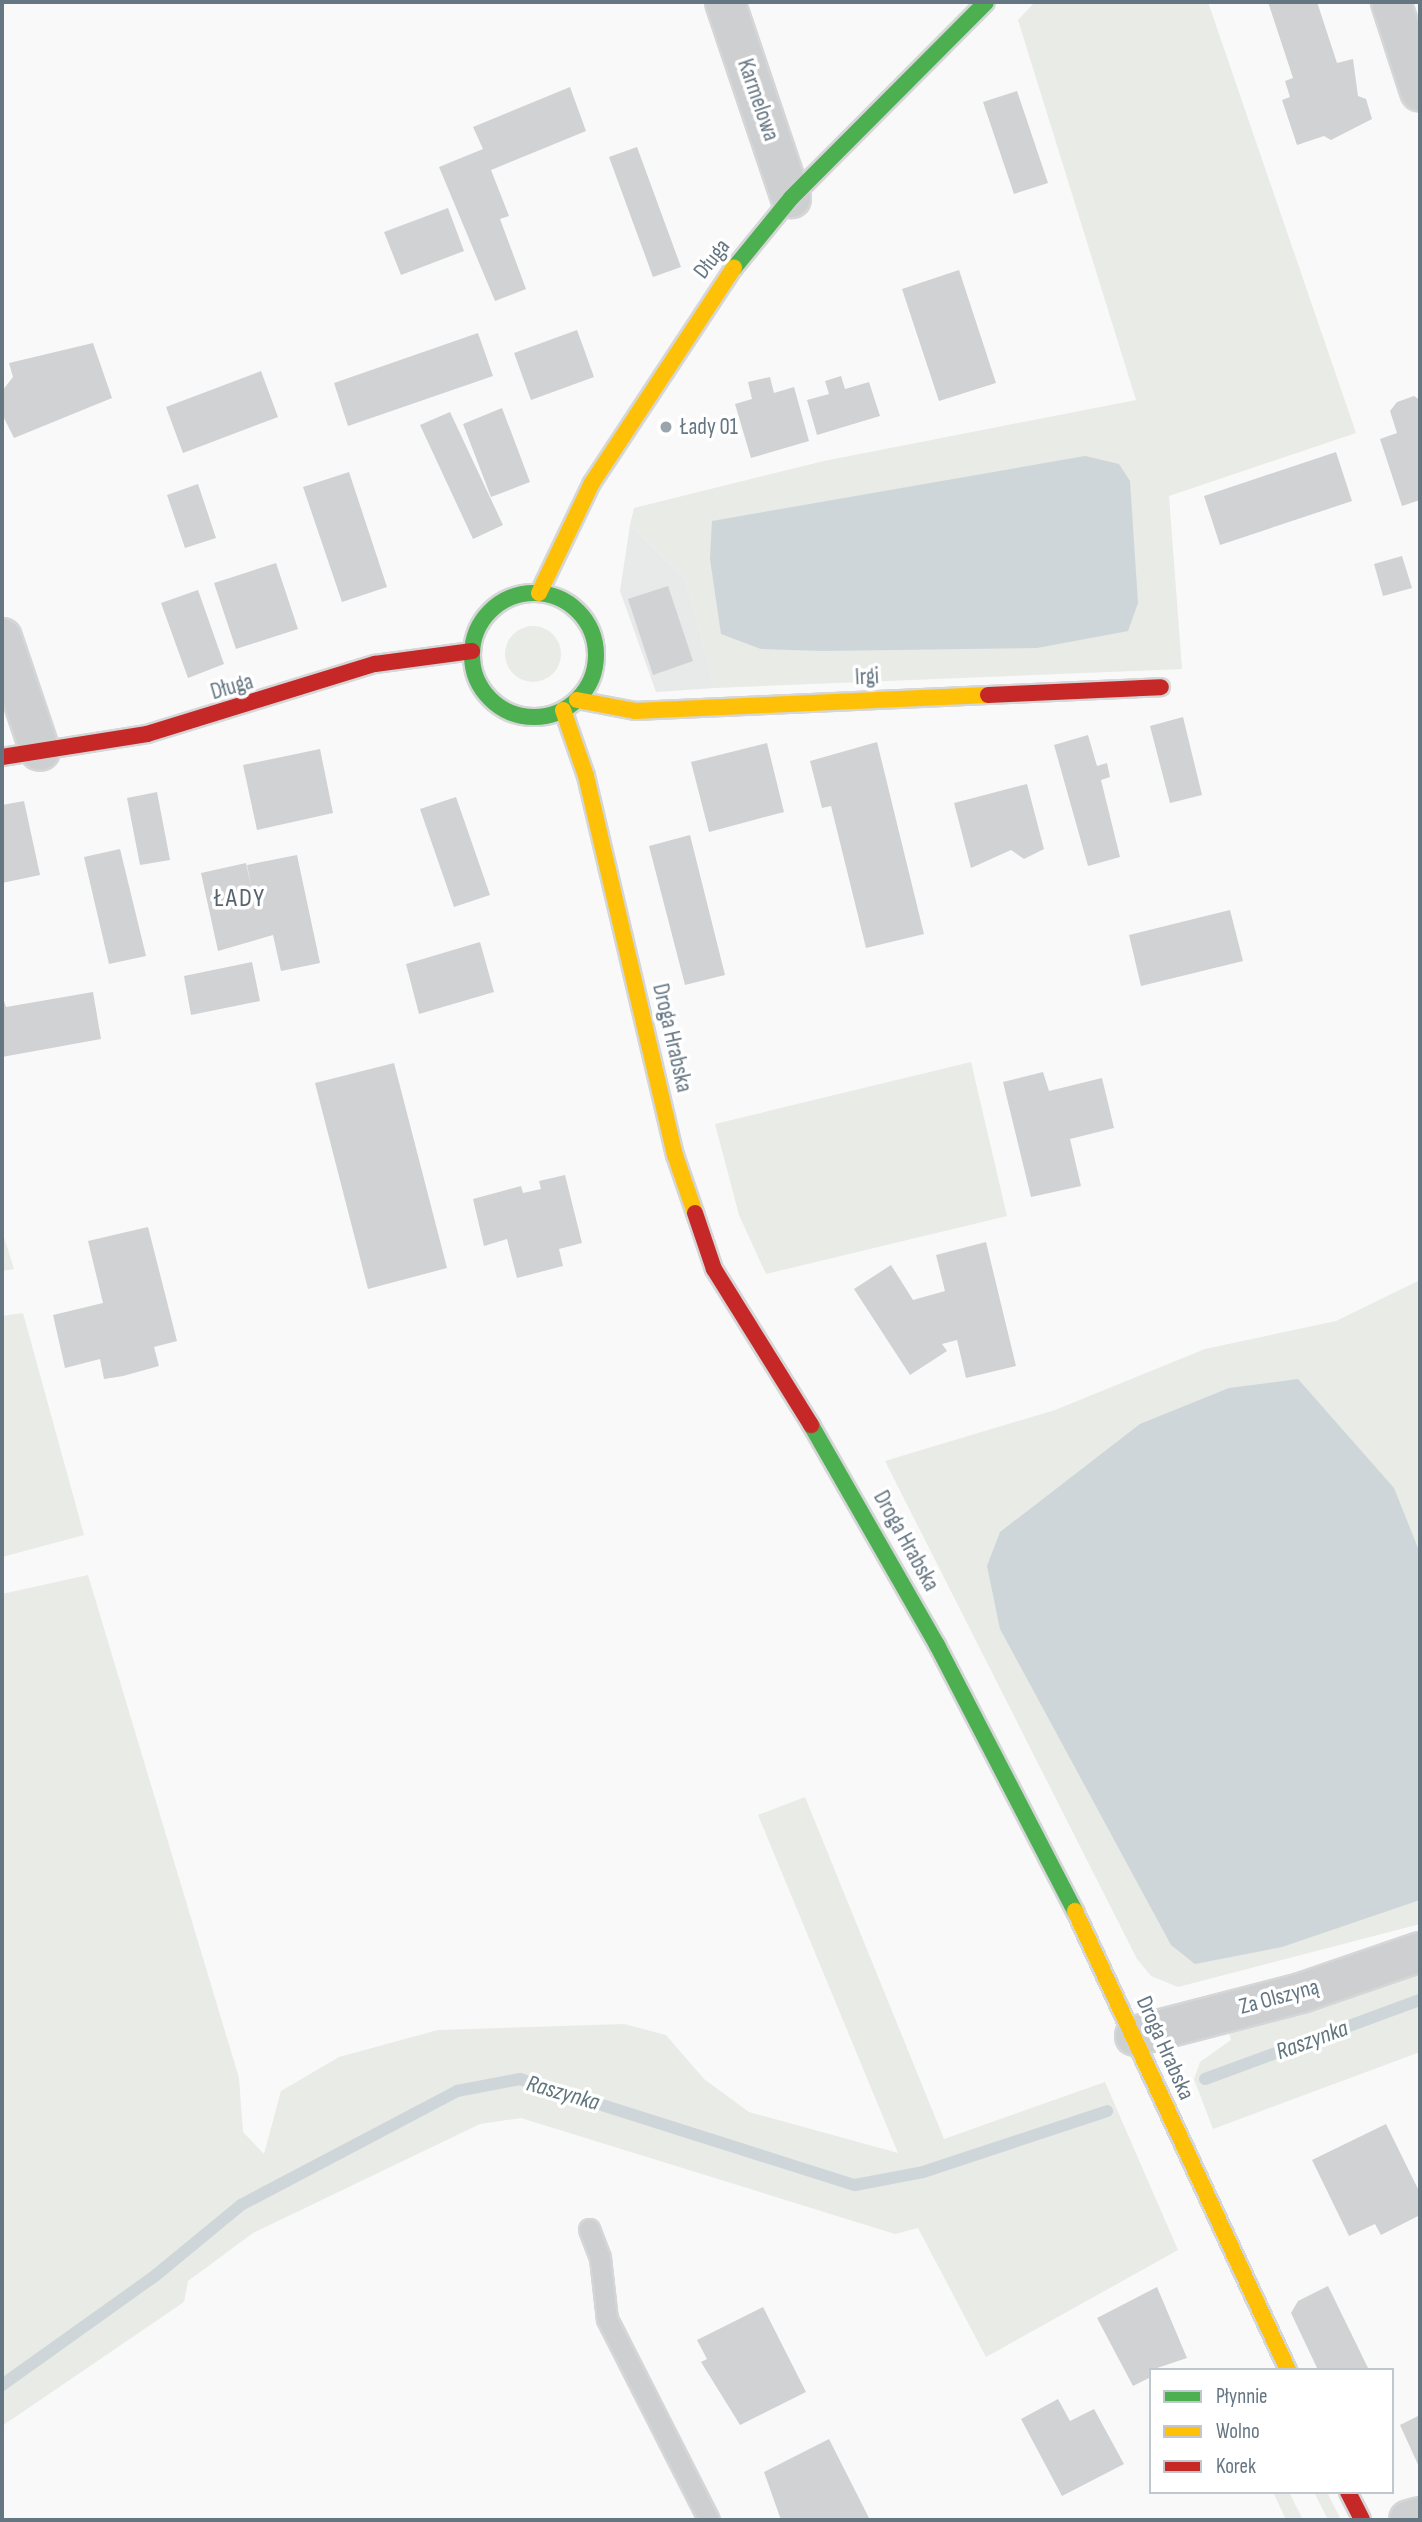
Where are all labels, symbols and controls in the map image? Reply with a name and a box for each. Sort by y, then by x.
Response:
street label: Karmelowa [731,55,785,145]
street label: Długa [688,234,736,284]
place label: Łady 01 [680,413,738,441]
marker: Łady 01 [658,419,674,435]
street label: Irgi [854,663,880,691]
street label: Długa [208,668,256,706]
district label: ŁADY [214,883,266,915]
street label: Droga Hrabska [646,981,698,1095]
street label: Droga Hrabska [867,1486,945,1596]
street label: Za Olszyną [1236,1973,1322,2021]
street label: Droga Hrabska [1130,1992,1200,2104]
water label: Raszynka [1272,2014,1352,2066]
water label: Raszynka [523,2069,603,2117]
legend [1149,2368,1394,2494]
text: Płynnie [1216,2384,1268,2409]
text: Wolno [1216,2419,1260,2444]
text: Korek [1216,2454,1256,2479]

